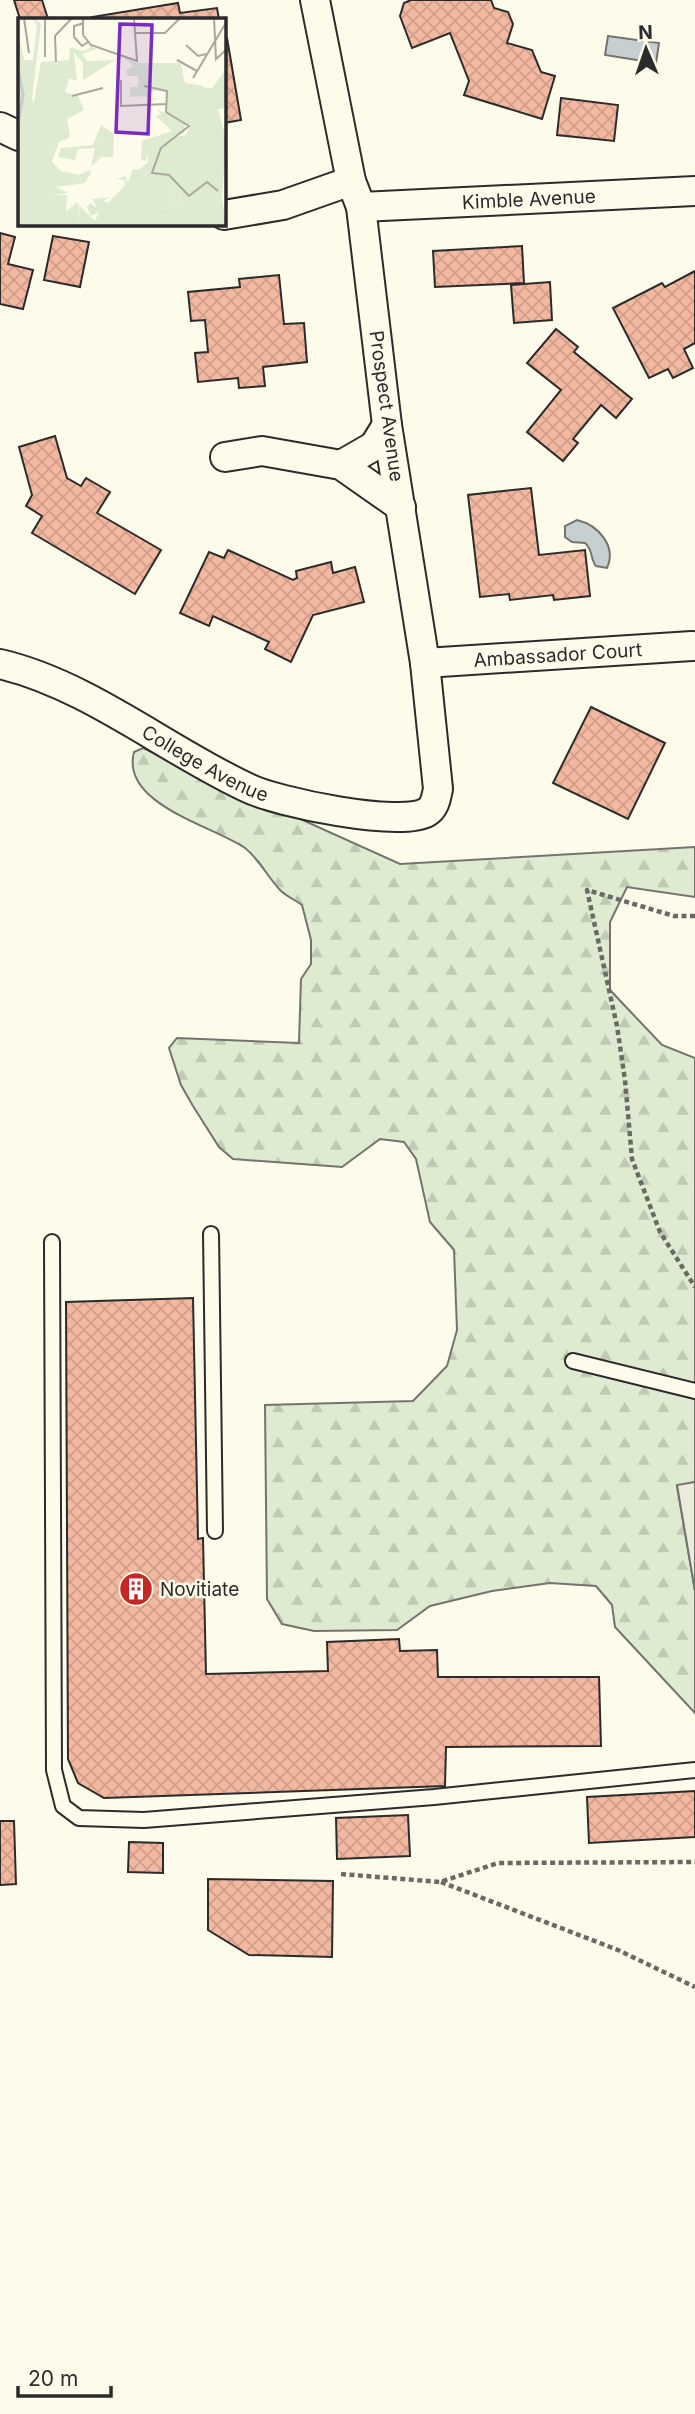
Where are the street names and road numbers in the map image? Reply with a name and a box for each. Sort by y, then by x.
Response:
street label: Kimble Avenue [461,185,596,214]
street label: Prospect Avenue [365,329,408,483]
street label: Ambassador Court [473,638,643,672]
street label: College Avenue [138,720,271,807]

